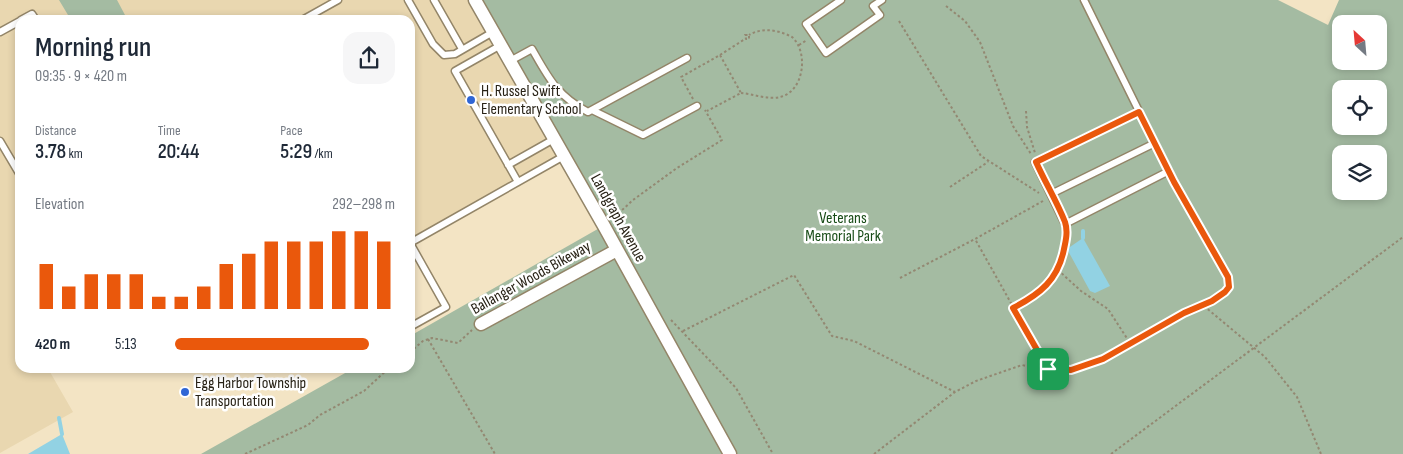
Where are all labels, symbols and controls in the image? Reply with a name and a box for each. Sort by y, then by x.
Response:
north arrow [1332,15,1388,70]
map controls [1332,15,1387,200]
text: Morning run [35,31,151,64]
button: share [343,32,395,84]
text: 09:35 · 9 × 420 m [35,67,127,86]
button: locate [1332,80,1387,135]
place label: H. Russel Swift Elementary School [481,82,581,119]
marker: H. Russel Swift Elementary School [465,94,477,106]
text: Distance [35,122,76,139]
text: Time [158,122,181,139]
text: Pace [280,122,303,139]
text: 3.78 [35,139,66,164]
text: 20:44 [158,139,199,164]
text: 5:29 [280,139,312,164]
text: km [66,145,83,162]
text: /km [312,145,333,162]
button: layers [1332,145,1387,200]
street label: Landgraph Avenue [586,171,650,265]
text: Elevation [35,195,84,214]
text: 292–298 m [332,195,395,214]
park label: Veterans Memorial Park [805,209,881,246]
street label: Ballanger Woods Bikeway [468,237,594,319]
text: 420 m [35,335,70,354]
text: 5:13 [115,335,137,354]
pin [1027,348,1069,390]
icon: arrive [1034,355,1062,383]
place label: Egg Harbor Township Transportation [195,374,306,411]
marker: Egg Harbor Township Transportation [179,386,191,398]

